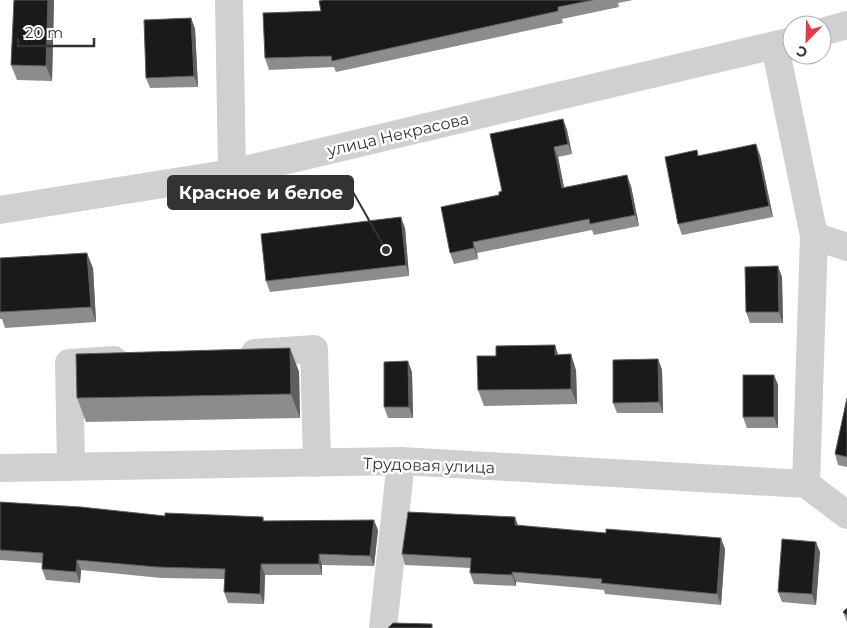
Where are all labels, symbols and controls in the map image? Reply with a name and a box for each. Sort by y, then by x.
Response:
scale bar [18,15,94,47]
north arrow [782,15,832,65]
text: 20 m [25,23,63,42]
text: С [794,42,810,62]
street label: улица Некрасова [324,109,471,160]
callout: Красное и белое [168,176,353,209]
text: Красное и белое [179,182,343,204]
street label: Трудовая улица [363,454,495,477]

